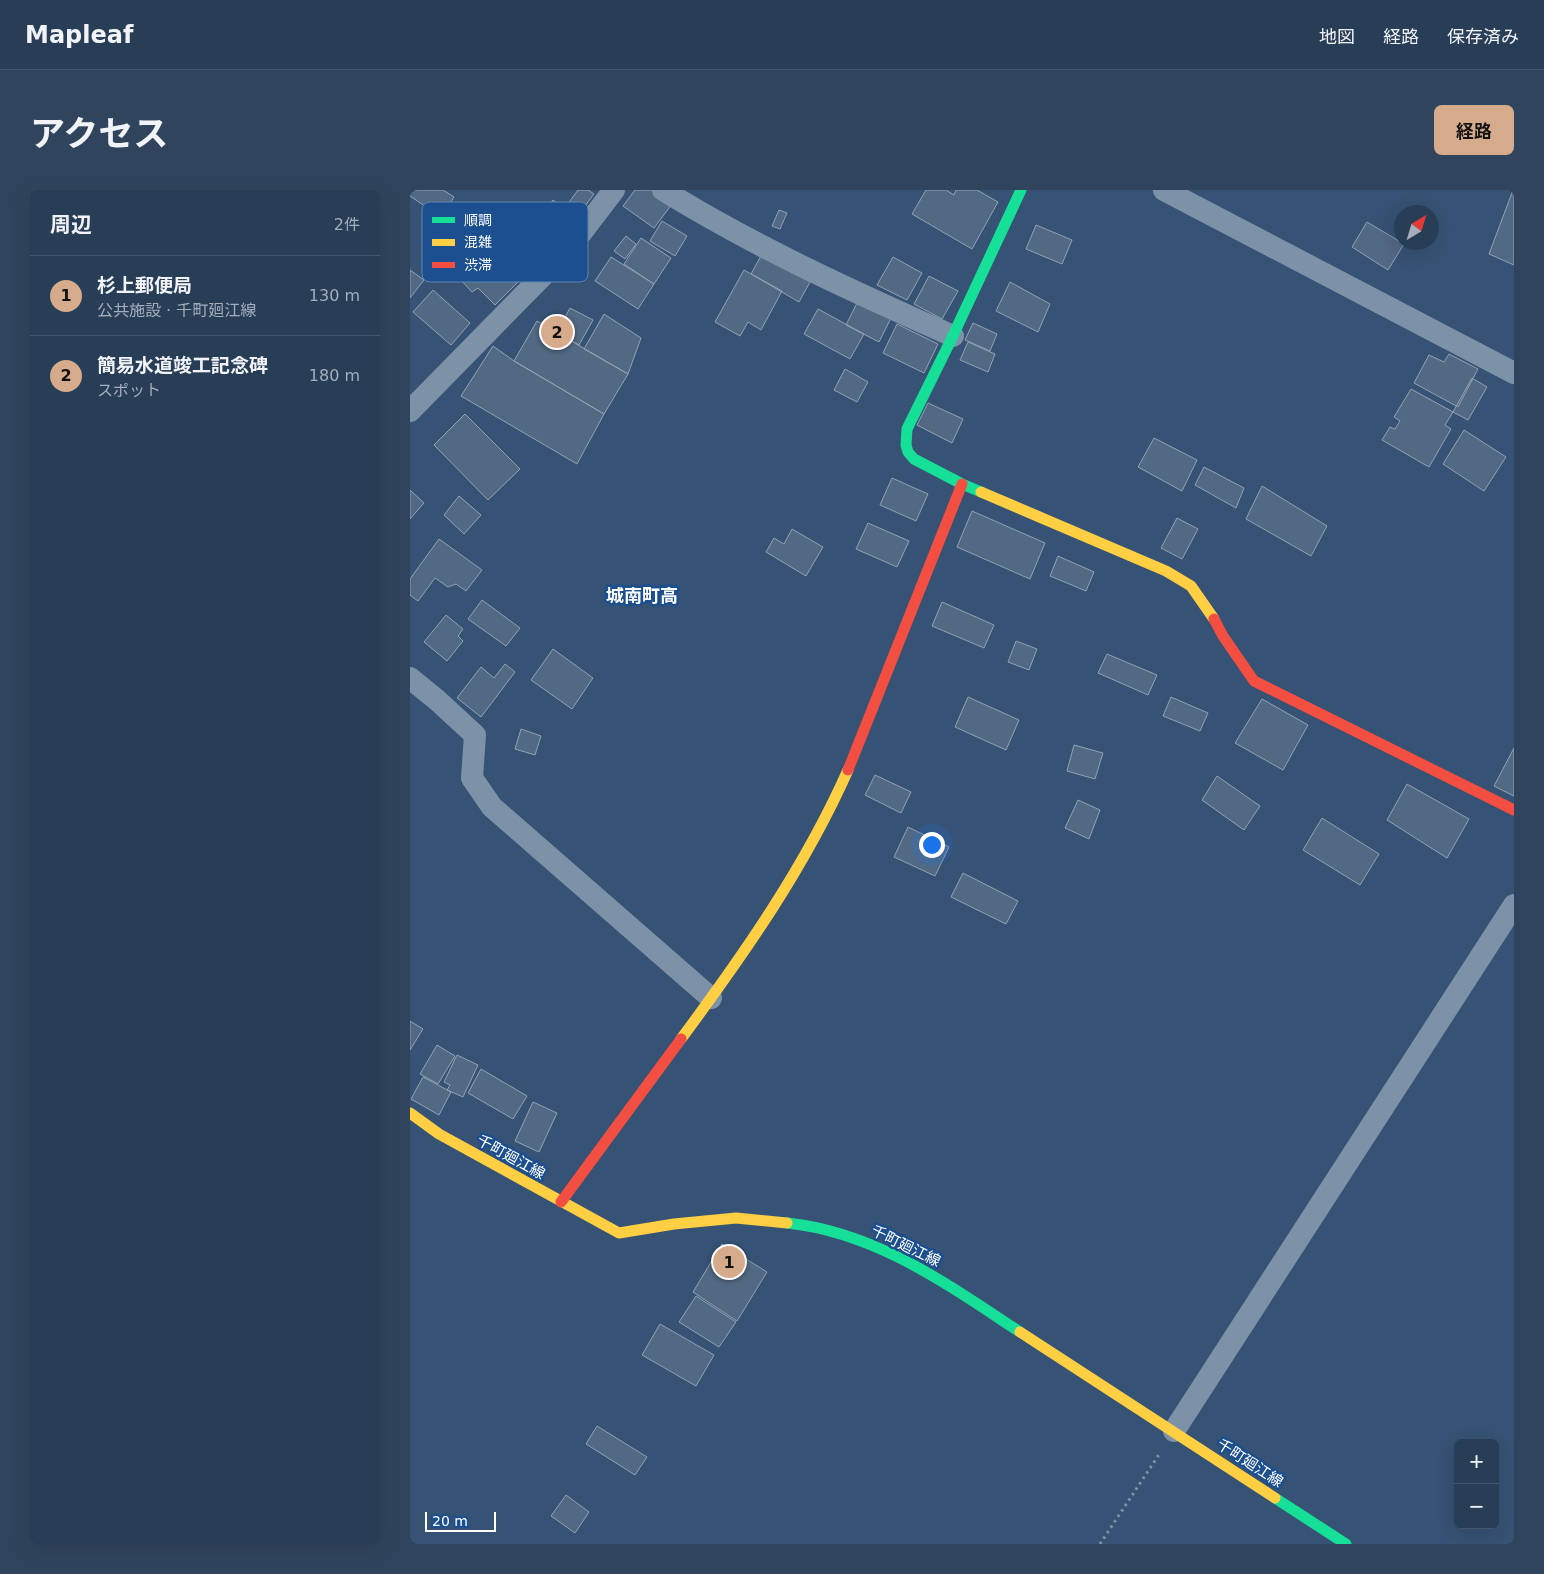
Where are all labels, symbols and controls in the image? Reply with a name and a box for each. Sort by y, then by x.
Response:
text: Mapleaf [25,21,133,49]
text: 地図 [1319,26,1355,47]
text: 経路 [1383,26,1419,47]
text: 保存済み [1447,26,1519,47]
button: 経路 [1434,105,1514,155]
text: アクセス [30,114,168,154]
legend [422,202,588,282]
north arrow [1394,205,1439,250]
text: 順調 [464,212,492,228]
text: 周辺 [50,213,92,237]
text: 2件 [334,215,360,234]
text: 混雑 [464,234,492,250]
text: 渋滞 [464,257,492,273]
text: 杉上郵便局 [97,274,192,296]
text: 1 [60,286,72,305]
text: 130 m [309,286,360,305]
text: 公共施設 · 千町廻江線 [97,301,256,320]
pin: 2 [541,313,573,351]
text: 簡易水道竣工記念碑 [97,354,268,376]
text: 2 [60,366,72,385]
text: 180 m [309,366,360,385]
text: スポット [97,381,161,400]
district label: 城南町高 [606,585,678,606]
your location [919,832,945,858]
street label: 千町廻江線 [474,1131,548,1183]
street label: 千町廻江線 [868,1221,944,1271]
pin: 1 [713,1243,745,1281]
street label: 千町廻江線 [1214,1435,1286,1491]
map controls [1454,1439,1499,1529]
button: + [1454,1439,1499,1484]
button: − [1454,1484,1499,1529]
scale bar [425,1509,496,1532]
text: 20 m [432,1513,468,1529]

